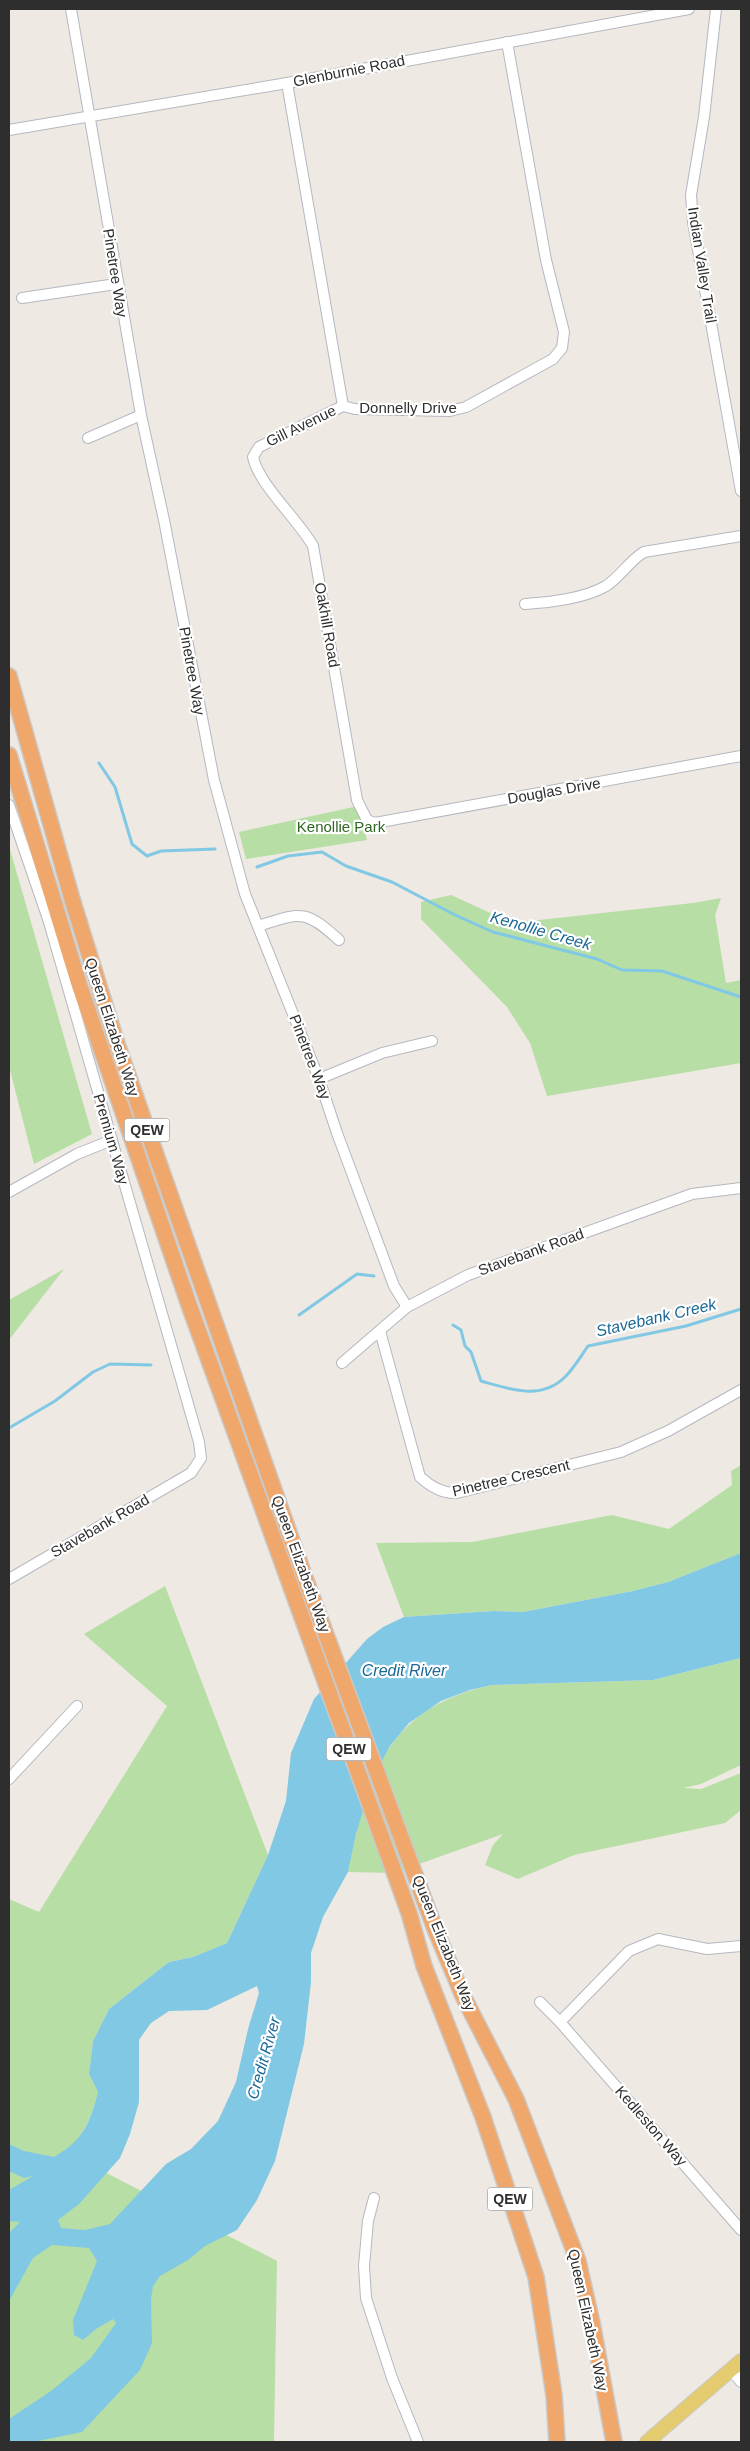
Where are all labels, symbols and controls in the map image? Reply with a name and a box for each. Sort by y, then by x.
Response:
street label: Glenburnie Road [292,51,406,90]
street label: Indian Valley Trail [685,206,720,324]
street label: Pinetree Way [100,227,131,319]
street label: Donnelly Drive [359,399,457,416]
street label: Gill Avenue [263,401,338,450]
street label: Oakhill Road [312,581,343,669]
street label: Pinetree Way [176,625,209,717]
street label: Douglas Drive [506,774,602,807]
park label: Kenollie Park [297,818,386,835]
water label: Kenollie Creek [489,908,594,953]
street label: Queen Elizabeth Way [82,955,143,1099]
street label: Pinetree Way [286,1012,335,1102]
street label: Premium Way [90,1092,133,1187]
road number: QEW [124,1118,170,1142]
street label: Stavebank Road [476,1225,586,1278]
water label: Stavebank Creek [594,1295,719,1340]
street label: Pinetree Crescent [450,1456,572,1499]
street label: Stavebank Road [47,1490,152,1561]
street label: Queen Elizabeth Way [269,1493,334,1635]
water label: Credit River [362,1662,447,1679]
road number: QEW [326,1738,372,1760]
street label: Queen Elizabeth Way [410,1873,480,2013]
water label: Credit River [244,2015,283,2101]
street label: Kedleston Way [612,2082,691,2169]
road number: QEW [488,2188,532,2210]
street label: Queen Elizabeth Way [565,2247,612,2393]

